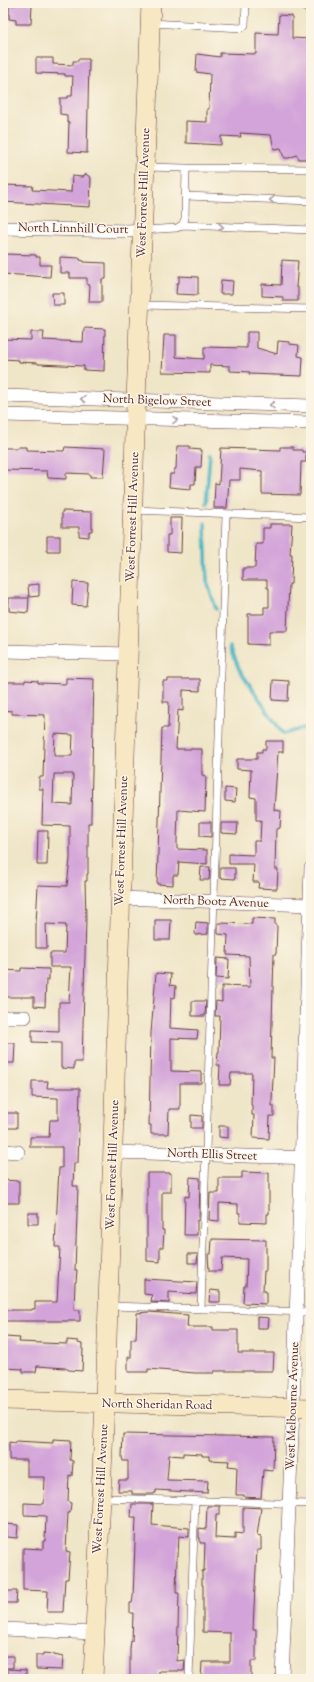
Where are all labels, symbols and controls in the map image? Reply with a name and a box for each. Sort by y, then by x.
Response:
street label: West Forrest Hill Avenue [133,127,155,258]
one-way arrow [269,196,275,204]
street label: North Linnhill Court [18,219,128,239]
one-way arrow [218,223,224,231]
street label: North Bigelow Street [103,390,211,412]
one-way arrow [80,395,86,403]
one-way arrow [269,400,275,409]
one-way arrow [172,416,178,424]
street label: West Forrest Hill Avenue [122,451,144,582]
street label: West Forrest Hill Avenue [111,775,133,906]
street label: North Bootz Avenue [163,891,270,913]
street label: West Forrest Hill Avenue [102,1099,124,1230]
street label: North Ellis Street [167,1144,257,1166]
street label: West Melbourne Avenue [282,1341,304,1471]
street label: North Sheridan Road [102,1395,213,1415]
street label: West Forrest Hill Avenue [89,1423,113,1555]

